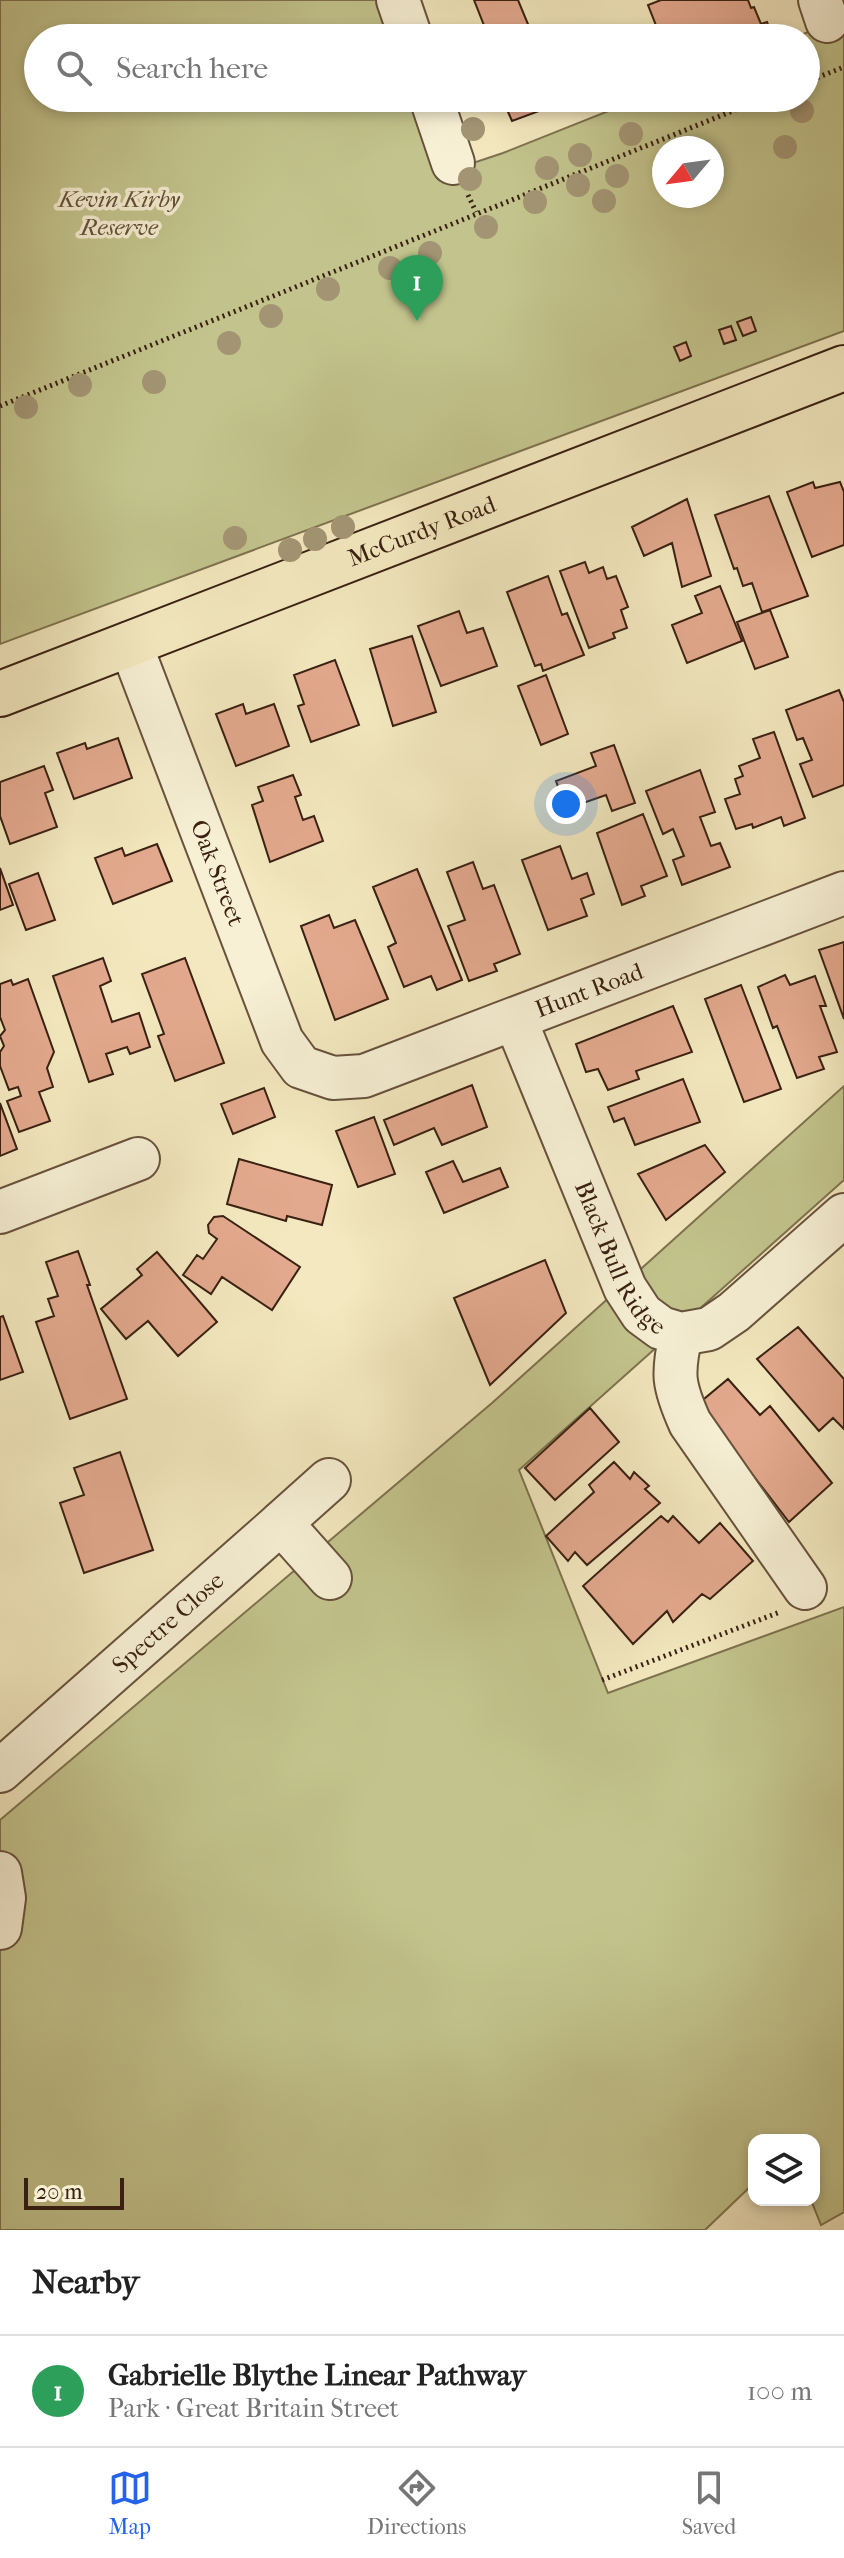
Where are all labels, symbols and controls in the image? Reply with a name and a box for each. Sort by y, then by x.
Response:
search box [24,24,820,112]
icon: search [52,46,96,90]
text: Search here [116,51,268,86]
north arrow [652,136,724,208]
park label: Kevin Kirby Reserve [56,185,181,241]
pin: 1 [391,255,443,321]
street label: McCurdy Road [344,490,500,572]
your location [546,784,586,824]
street label: Oak Street [185,816,251,930]
street label: Hunt Road [531,957,648,1023]
street label: Black Bull Ridge [569,1177,671,1341]
street label: Spectre Close [107,1566,229,1679]
map controls [748,2134,820,2206]
button: layers [748,2134,820,2206]
scale bar [24,2174,124,2210]
text: 20 m [36,2179,82,2205]
text: Nearby [32,2262,139,2302]
text: Gabrielle Blythe Linear Pathway [108,2358,526,2393]
text: 1 [53,2376,63,2407]
text: 100 m [747,2376,812,2407]
text: Park · Great Britain Street [108,2393,399,2424]
tab: Map [108,2466,152,2540]
tab: Directions [367,2466,466,2540]
tab: Saved [682,2466,736,2540]

